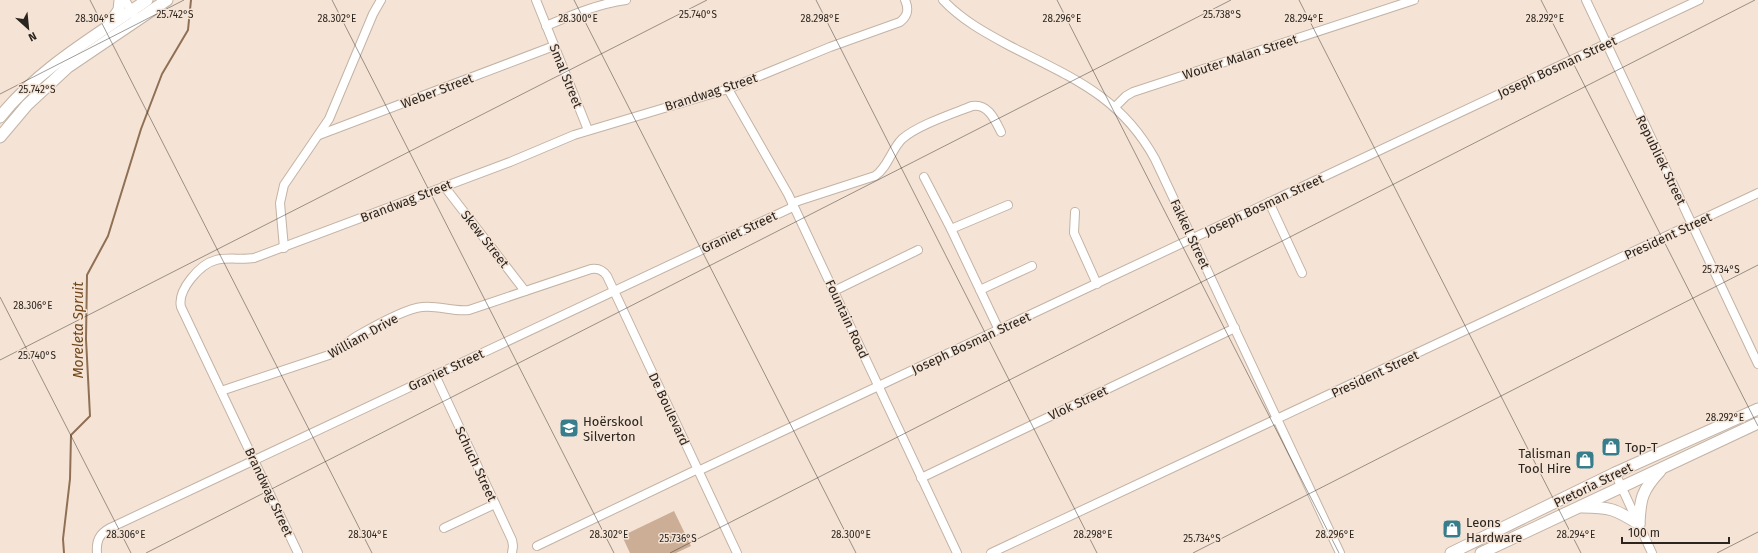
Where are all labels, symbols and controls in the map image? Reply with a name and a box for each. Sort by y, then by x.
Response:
north arrow [8,8,48,48]
text: 25.742°S [156,9,194,21]
text: 25.740°S [679,9,718,21]
text: 25.738°S [1203,9,1241,21]
text: 28.304°E [75,13,115,25]
text: 28.302°E [318,13,356,25]
text: 28.300°E [558,13,598,25]
text: 28.298°E [800,13,840,25]
text: 28.296°E [1043,13,1081,25]
text: 28.294°E [1285,13,1323,25]
text: 28.292°E [1526,13,1564,25]
text: N [26,29,39,44]
street label: Wouter Malan Street [1181,31,1300,83]
street label: Joseph Bosman Street [1495,33,1619,101]
street label: Smal Street [546,42,586,110]
street label: Weber Street [399,70,476,112]
street label: Brandwag Street [663,70,760,114]
text: 25.742°S [18,84,56,96]
street label: Republiek Street [1633,113,1689,207]
street label: Joseph Bosman Street [1202,171,1326,239]
street label: Brandwag Street [358,177,454,225]
street label: Fakkel Street [1167,197,1213,272]
street label: Skew Street [458,207,512,271]
street label: Graniet Street [699,208,779,256]
street label: President Street [1622,209,1714,263]
text: 25.734°S [1702,264,1740,276]
street label: Fountain Road [822,277,872,361]
water label: Moreleta Spruit [70,282,87,378]
text: 28.306°E [13,300,53,312]
street label: Joseph Bosman Street [909,309,1033,377]
street label: William Drive [325,311,401,361]
street label: Graniet Street [406,346,486,394]
street label: President Street [1329,347,1421,401]
text: 25.740°S [18,350,57,362]
street label: De Boulevard [646,370,692,448]
street label: Vlok Street [1046,383,1110,423]
text: 28.292°E [1706,412,1744,424]
place label: Hoërskool Silverton [583,414,643,444]
school or university icon: Hoërskool Silverton [558,417,580,439]
street label: Schuch Street [452,424,500,504]
shop icon: Top-T [1600,436,1622,458]
place label: Top-T [1625,440,1658,455]
street label: Brandwag Street [242,445,296,539]
place label: Talisman Tool Hire [1518,446,1571,476]
shop icon: Talisman Tool Hire [1574,449,1596,471]
street label: Pretoria Street [1551,459,1635,510]
place label: Leons Hardware [1466,515,1522,545]
shop icon: Leons Hardware [1441,518,1463,540]
scale bar [1622,519,1729,545]
text: 100 m [1628,526,1660,540]
text: 28.306°E [106,529,146,541]
text: 28.304°E [348,529,388,541]
text: 28.302°E [590,529,628,541]
text: 28.300°E [831,529,871,541]
text: 28.298°E [1073,529,1113,541]
text: 28.296°E [1316,529,1354,541]
text: 28.294°E [1557,529,1595,541]
text: 25.736°S [659,533,697,545]
text: 25.734°S [1183,533,1221,545]

